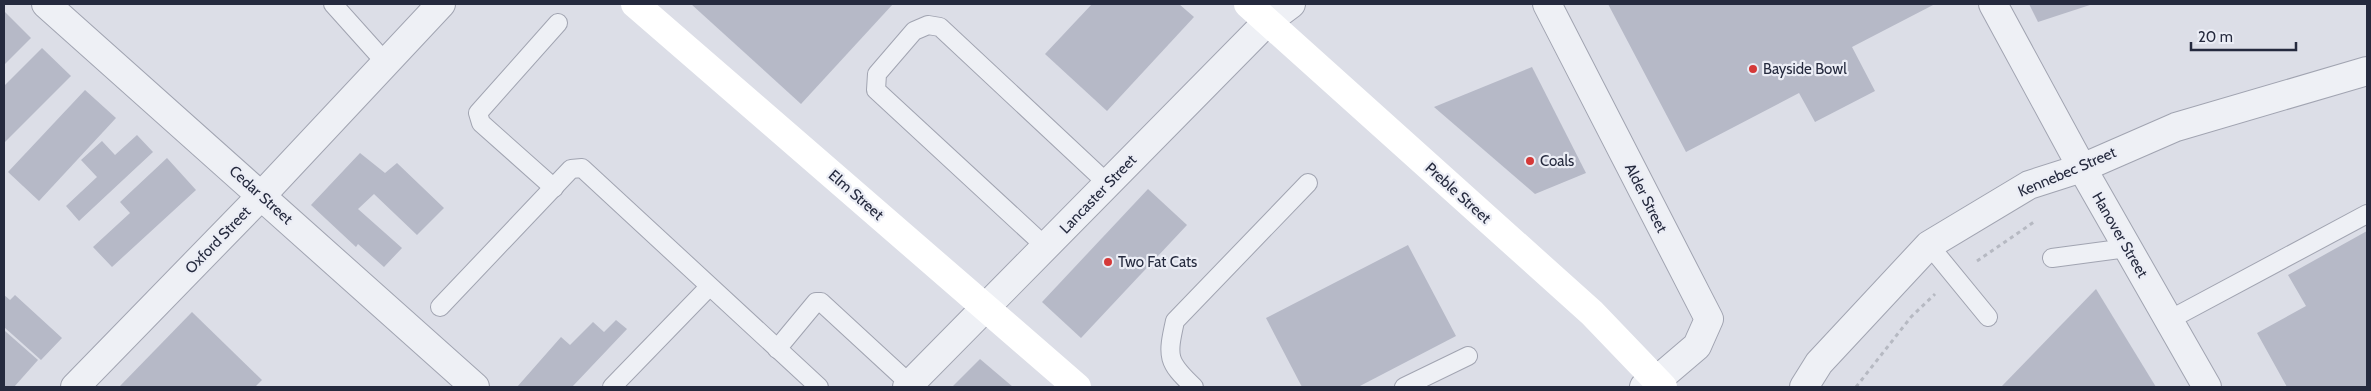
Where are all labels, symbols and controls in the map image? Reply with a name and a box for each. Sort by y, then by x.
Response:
scale bar [2191,20,2296,52]
text: 20 m [2198,28,2233,46]
place label: Bayside Bowl [1763,60,1847,78]
marker: Bayside Bowl [1747,63,1759,75]
street label: Kennebec Street [2015,143,2119,201]
street label: Lancaster Street [1056,151,1140,237]
place label: Coals [1540,152,1574,170]
marker: Coals [1524,155,1536,167]
street label: Preble Street [1421,159,1495,227]
street label: Alder Street [1621,160,1671,236]
street label: Cedar Street [226,162,296,228]
street label: Elm Street [825,166,887,224]
street label: Hanover Street [2088,189,2152,281]
street label: Oxford Street [182,203,254,277]
place label: Two Fat Cats [1118,253,1197,271]
marker: Two Fat Cats [1102,256,1114,268]

